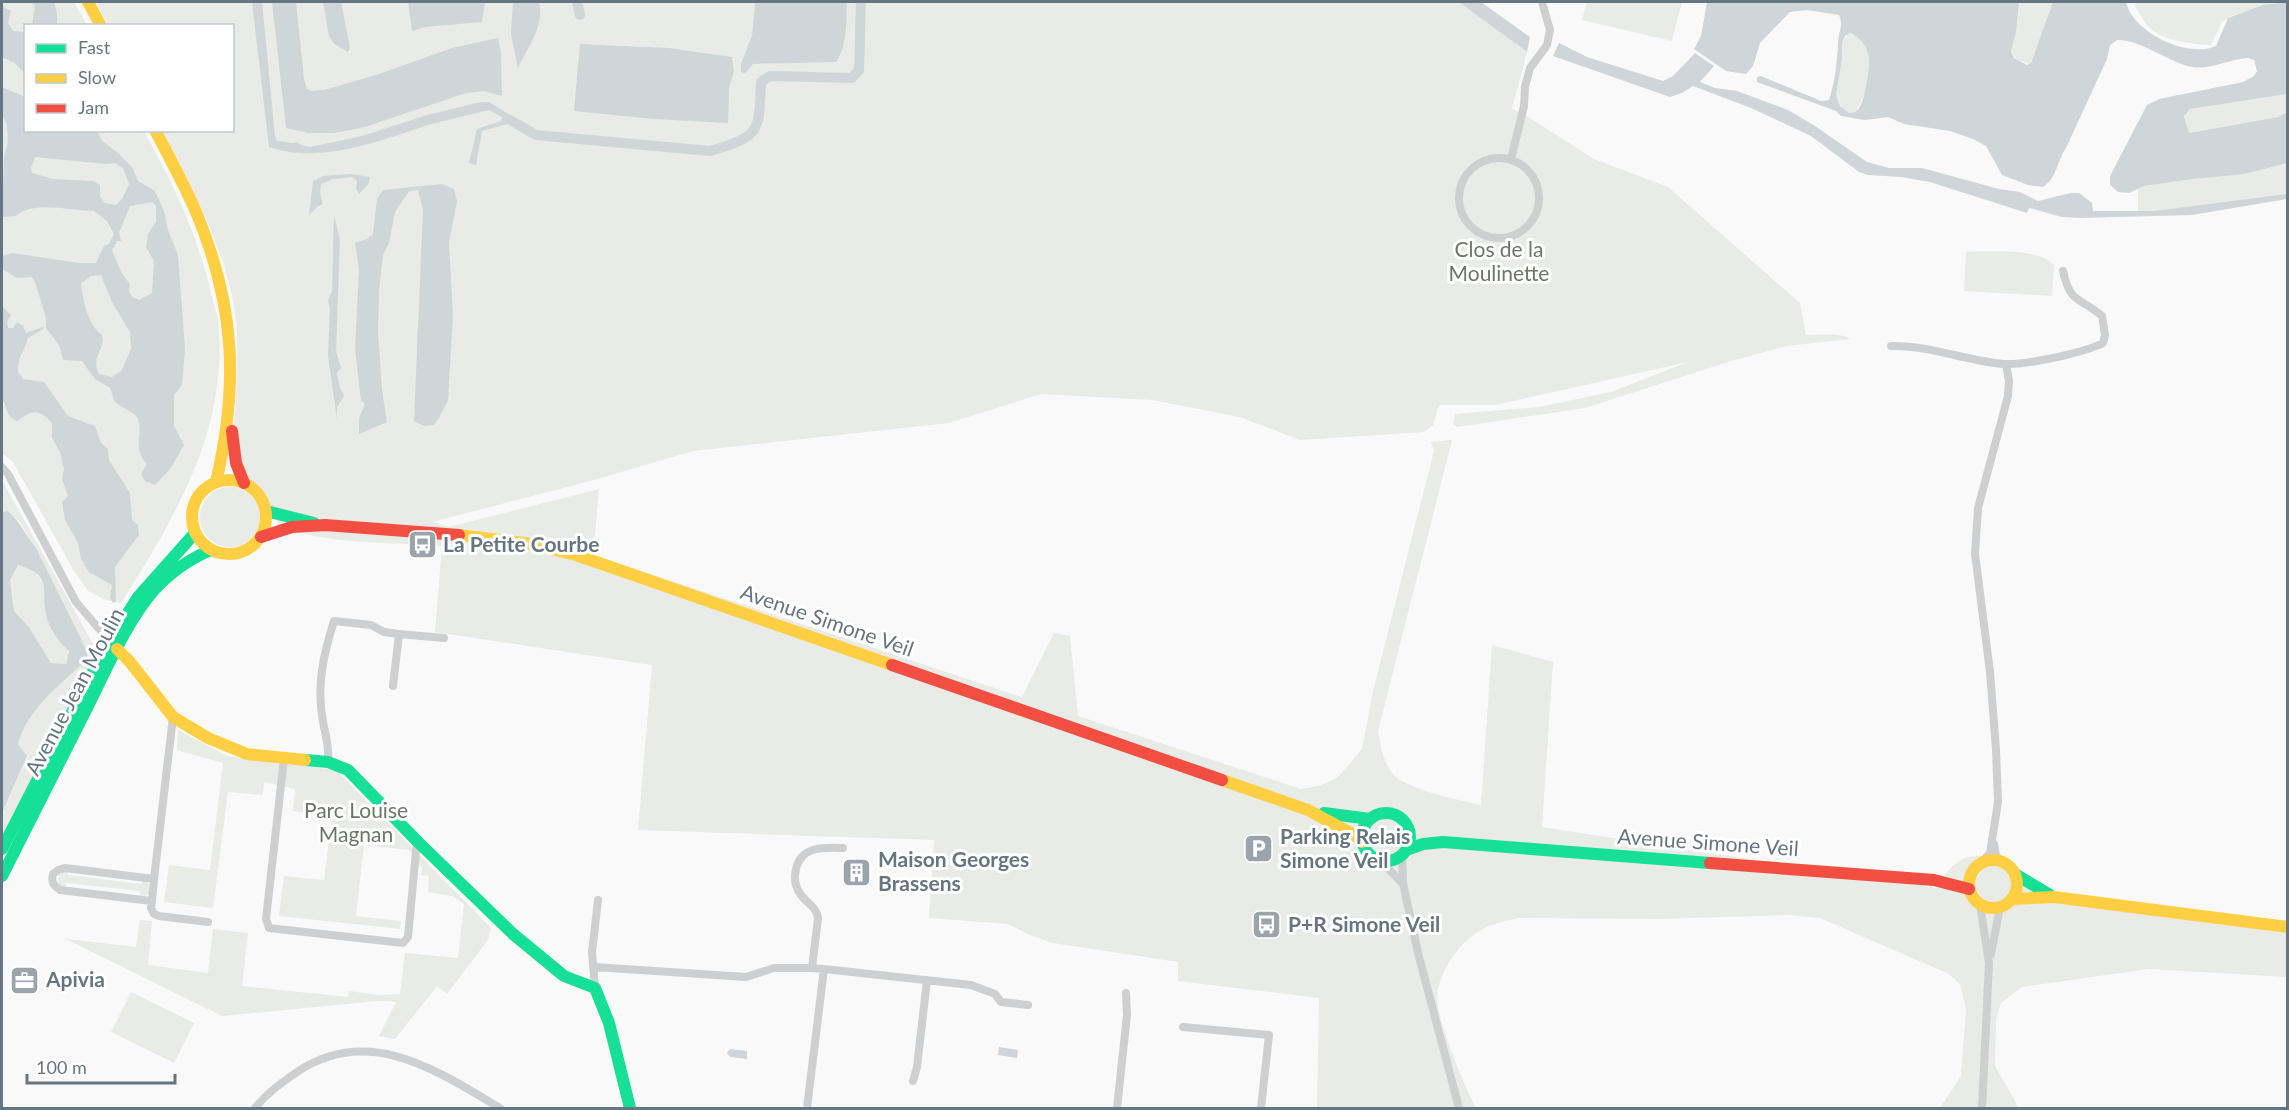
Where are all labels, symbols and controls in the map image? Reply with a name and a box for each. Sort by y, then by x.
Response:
legend [24,24,234,132]
text: Fast [78,36,111,58]
text: Slow [78,66,116,88]
text: Jam [78,96,109,118]
park label: Clos de la Moulinette [1449,236,1549,285]
bus stop icon: La Petite Courbe [406,529,438,561]
place label: La Petite Courbe [443,531,599,556]
street label: Avenue Simone Veil [738,578,917,661]
street label: Avenue Jean Moulin [19,603,128,779]
park label: Parc Louise Magnan [304,797,408,846]
place label: Parking Relais Simone Veil [1280,823,1410,872]
street label: Avenue Simone Veil [1617,823,1800,860]
parking icon: Parking Relais Simone Veil [1243,833,1275,865]
place label: Maison Georges Brassens [878,846,1029,895]
building icon: Maison Georges Brassens [841,856,873,888]
bus stop icon: P+R Simone Veil [1251,909,1283,941]
place label: P+R Simone Veil [1288,911,1440,936]
office icon: Apivia [9,964,41,996]
place label: Apivia [45,966,105,991]
scale bar [27,1047,176,1085]
text: 100 m [36,1056,87,1078]

